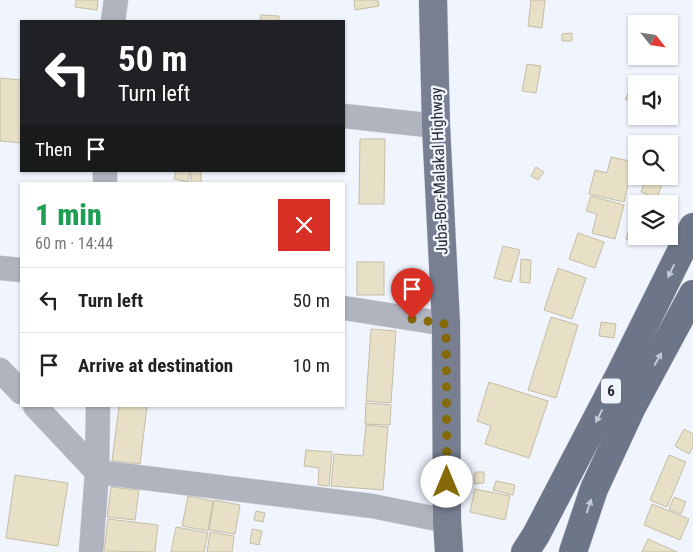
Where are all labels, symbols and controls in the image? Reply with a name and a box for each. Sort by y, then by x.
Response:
north arrow [628,15,678,65]
map controls [628,15,678,245]
text: 50 m [118,39,187,80]
icon: left [35,40,100,105]
button: sound [628,75,678,125]
text: Turn left [118,81,190,106]
street label: Juba-Bor-Malakal Highway [427,87,451,255]
icon: arrive [82,135,110,163]
button: search [628,135,678,185]
text: Then [35,138,72,161]
button: layers [628,195,678,245]
text: 1 min [35,197,102,232]
button: close [278,199,330,251]
text: 60 m · 14:44 [35,234,113,253]
one-way arrow [667,264,675,278]
pin [391,268,433,319]
icon: arrive [398,275,426,303]
icon: left [35,286,63,314]
text: Turn left [78,289,143,312]
text: 50 m [293,289,330,312]
icon: arrive [35,351,63,379]
one-way arrow [654,352,662,366]
text: Arrive at destination [78,354,233,377]
text: 10 m [293,354,330,377]
road number: 6 [601,378,621,404]
one-way arrow [594,409,603,423]
position arrow [420,455,472,507]
one-way arrow [585,498,593,513]

